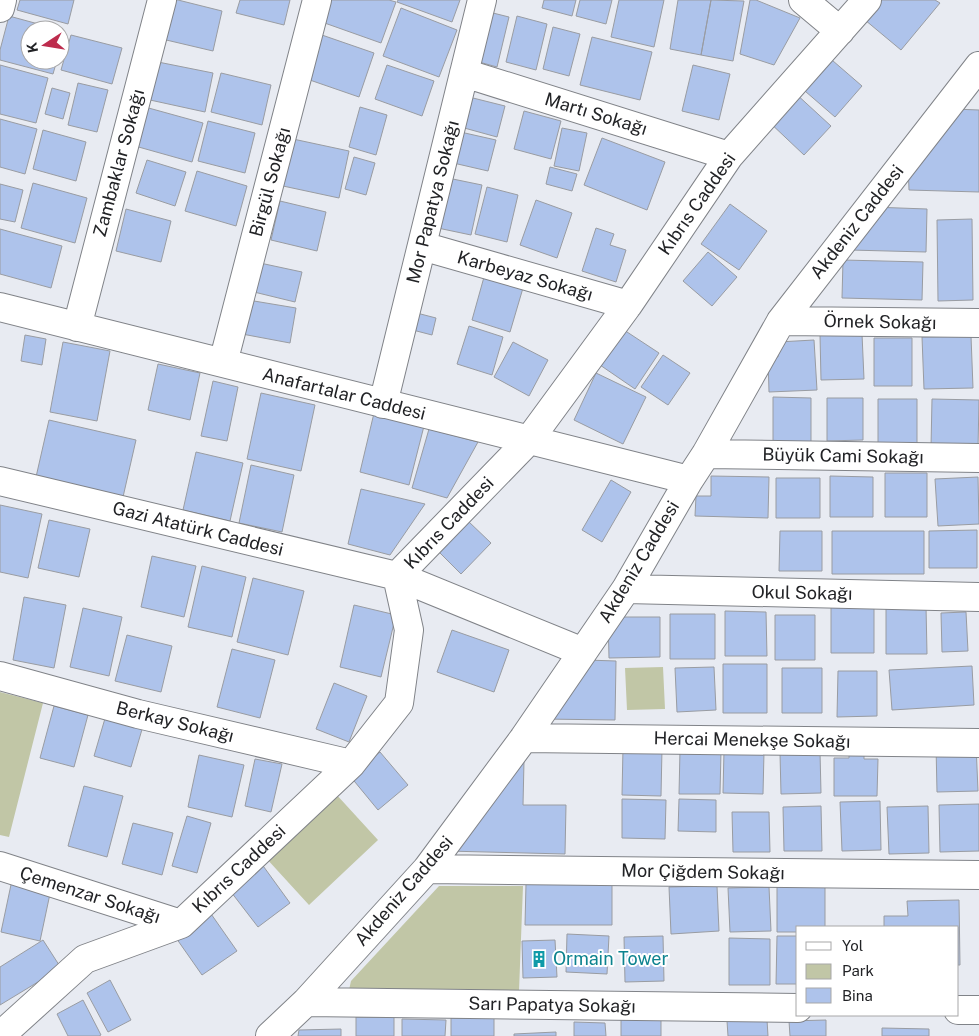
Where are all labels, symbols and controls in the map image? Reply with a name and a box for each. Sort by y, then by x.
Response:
north arrow [20,20,70,70]
text: K [23,41,41,54]
street label: Zambaklar Sokağı [89,87,148,239]
street label: Martı Sokağı [542,88,650,139]
street label: Mor Papatya Sokağı [402,118,463,286]
street label: Birgül Sokağı [245,125,294,239]
street label: Kıbrıs Caddesi [654,149,740,259]
street label: Akdeniz Caddesi [806,161,908,283]
street label: Karbeyaz Sokağı [455,246,595,305]
street label: Örnek Sokağı [823,309,937,333]
street label: Anafartalar Caddesi [260,363,428,424]
street label: Büyük Cami Sokağı [762,444,924,467]
street label: Kıbrıs Caddesi [400,472,498,573]
street label: Gazi Atatürk Caddesi [111,497,286,560]
street label: Akdeniz Caddesi [594,497,683,627]
street label: Okul Sokağı [751,581,853,604]
street label: Berkay Sokağı [114,697,236,746]
street label: Hercai Menekşe Sokağı [653,727,851,752]
street label: Kıbrıs Caddesi [188,820,290,917]
street label: Akdeniz Caddesi [350,831,457,950]
street label: Mor Çiğdem Sokağı [621,860,785,883]
street label: Çemenzar Sokağı [17,862,163,927]
legend [796,926,959,1016]
text: Yol [842,937,863,954]
place label: Ormain Tower [553,948,669,969]
building icon: Ormain Tower [529,949,549,969]
text: Park [842,962,874,979]
text: Bina [842,987,873,1004]
street label: Sarı Papatya Sokağı [468,993,636,1016]

